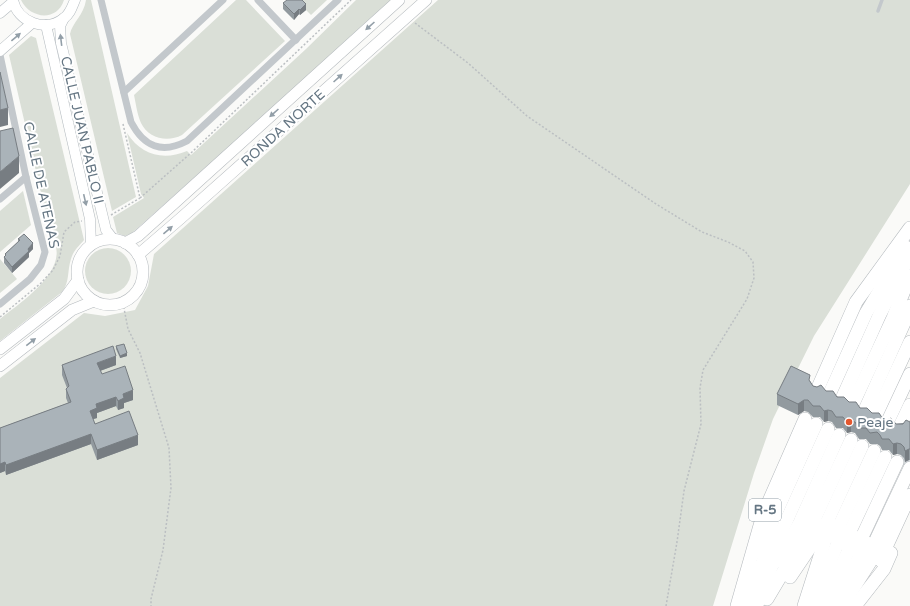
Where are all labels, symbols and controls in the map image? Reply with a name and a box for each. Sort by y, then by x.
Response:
one-way arrow [365,21,375,31]
one-way arrow [10,32,21,41]
one-way arrow [58,34,65,46]
street label: CALLE JUAN PABLO II [57,55,107,205]
one-way arrow [333,74,344,83]
street label: RONDA NORTE [238,86,328,170]
one-way arrow [268,109,279,118]
street label: CALLE DE ATENAS [19,120,63,250]
one-way arrow [83,194,89,206]
one-way arrow [163,225,173,234]
one-way arrow [25,338,36,346]
place label: Peaje [857,414,894,431]
marker: Peaje [844,417,854,427]
road number: R-5 [749,499,781,521]

